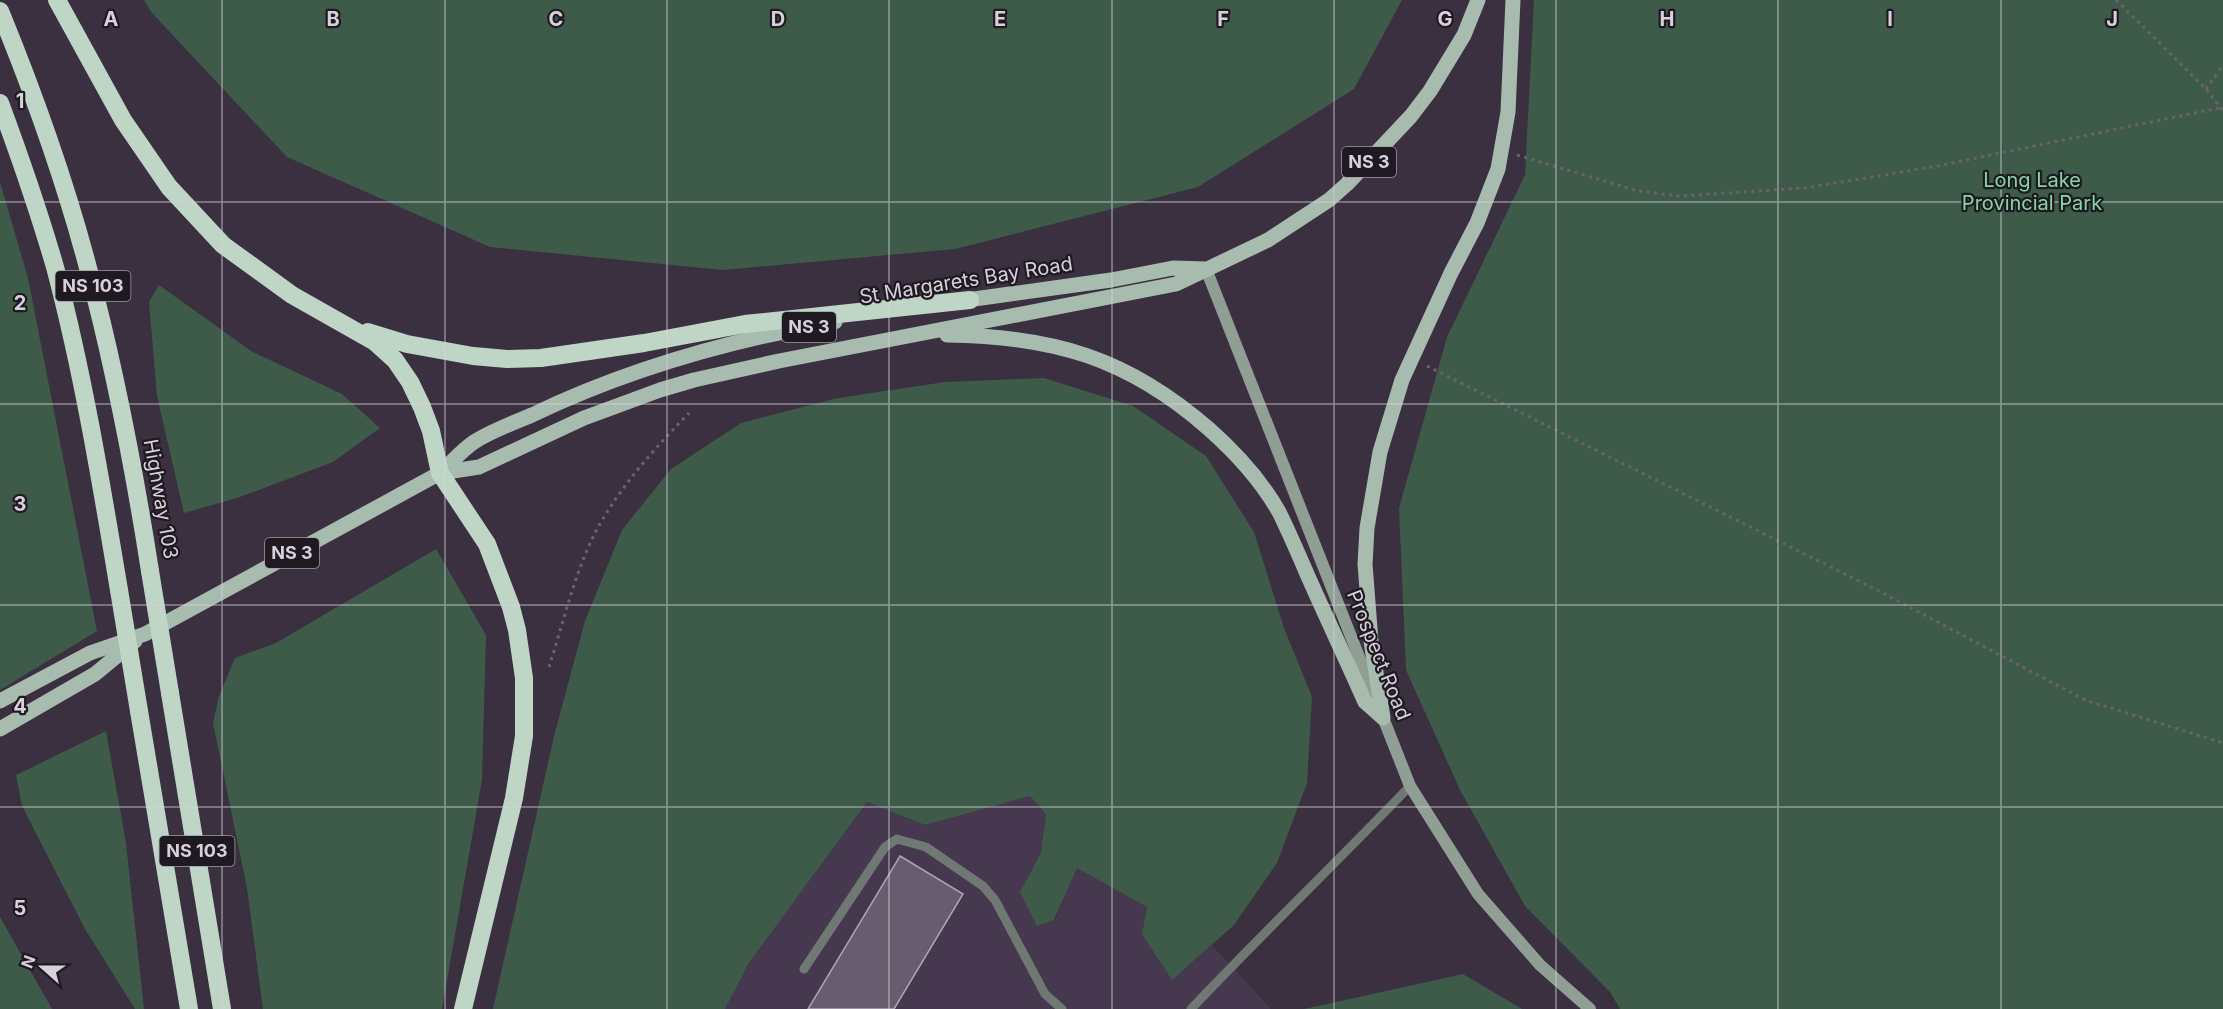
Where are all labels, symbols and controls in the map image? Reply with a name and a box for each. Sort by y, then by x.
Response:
text: A [104,7,119,31]
text: B [326,7,340,31]
text: C [549,7,563,31]
text: D [771,7,785,31]
text: E [994,7,1006,31]
text: F [1217,7,1229,31]
text: G [1437,7,1453,31]
text: H [1660,7,1674,31]
text: I [1887,7,1893,31]
text: J [2106,7,2118,31]
text: 1 [16,89,24,113]
road number: NS 3 [1342,147,1396,177]
park label: Long Lake Provincial Park [1962,168,2102,215]
street label: St Margarets Bay Road [858,251,1074,309]
road number: NS 103 [56,271,130,301]
text: 2 [14,291,26,315]
road number: NS 3 [782,312,836,342]
street label: Highway 103 [139,437,183,561]
text: 3 [14,492,26,516]
road number: NS 3 [265,538,319,568]
street label: Prospect Road [1342,586,1416,724]
text: 4 [13,694,27,718]
road number: NS 103 [160,836,234,866]
text: 5 [14,896,26,920]
north arrow [12,937,72,997]
text: N [16,952,40,971]

